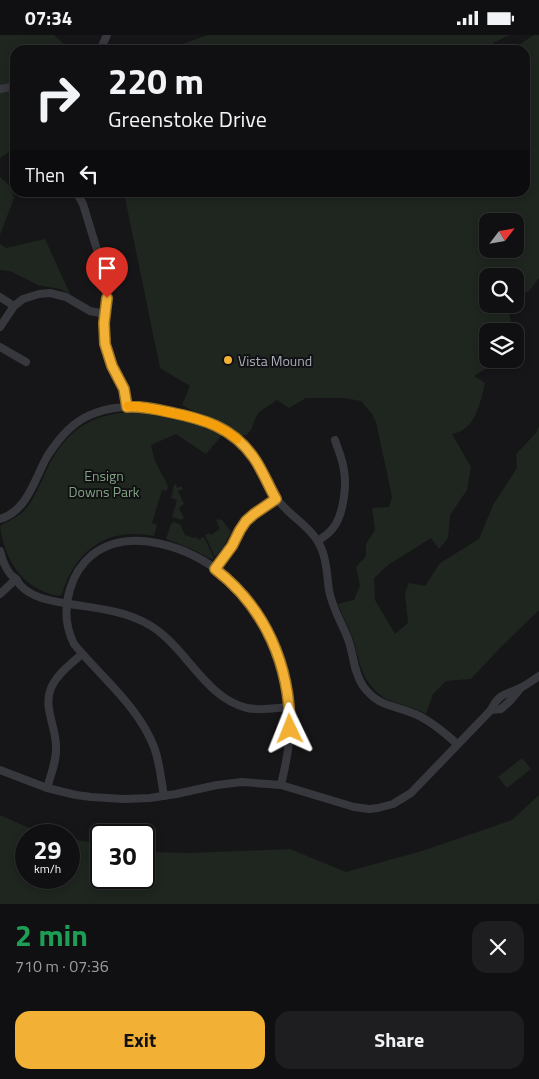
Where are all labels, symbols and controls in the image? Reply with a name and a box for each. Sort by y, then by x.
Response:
text: 07:34 [25,3,72,32]
text: 220 m [108,54,204,108]
icon: right [25,65,90,130]
text: Greenstoke Drive [108,102,267,136]
text: Then [25,160,65,189]
icon: left [75,160,103,188]
north arrow [479,213,524,257]
map controls [479,213,524,368]
pin [86,247,128,298]
icon: arrive [93,254,121,282]
button: search [479,268,524,313]
button: layers [479,323,524,368]
place label: Vista Mound [238,350,312,371]
marker: Vista Mound [222,354,234,366]
park label: Ensign Downs Park [69,465,140,502]
position arrow [263,702,315,754]
speed limit sign: 30 [90,824,155,889]
text: 29 [33,831,62,869]
text: km/h [34,859,61,878]
text: 2 min [15,912,88,958]
button: close [472,921,524,973]
text: 710 m · 07:36 [15,954,109,978]
button: Exit [15,1011,265,1069]
button: Share [275,1011,524,1069]

